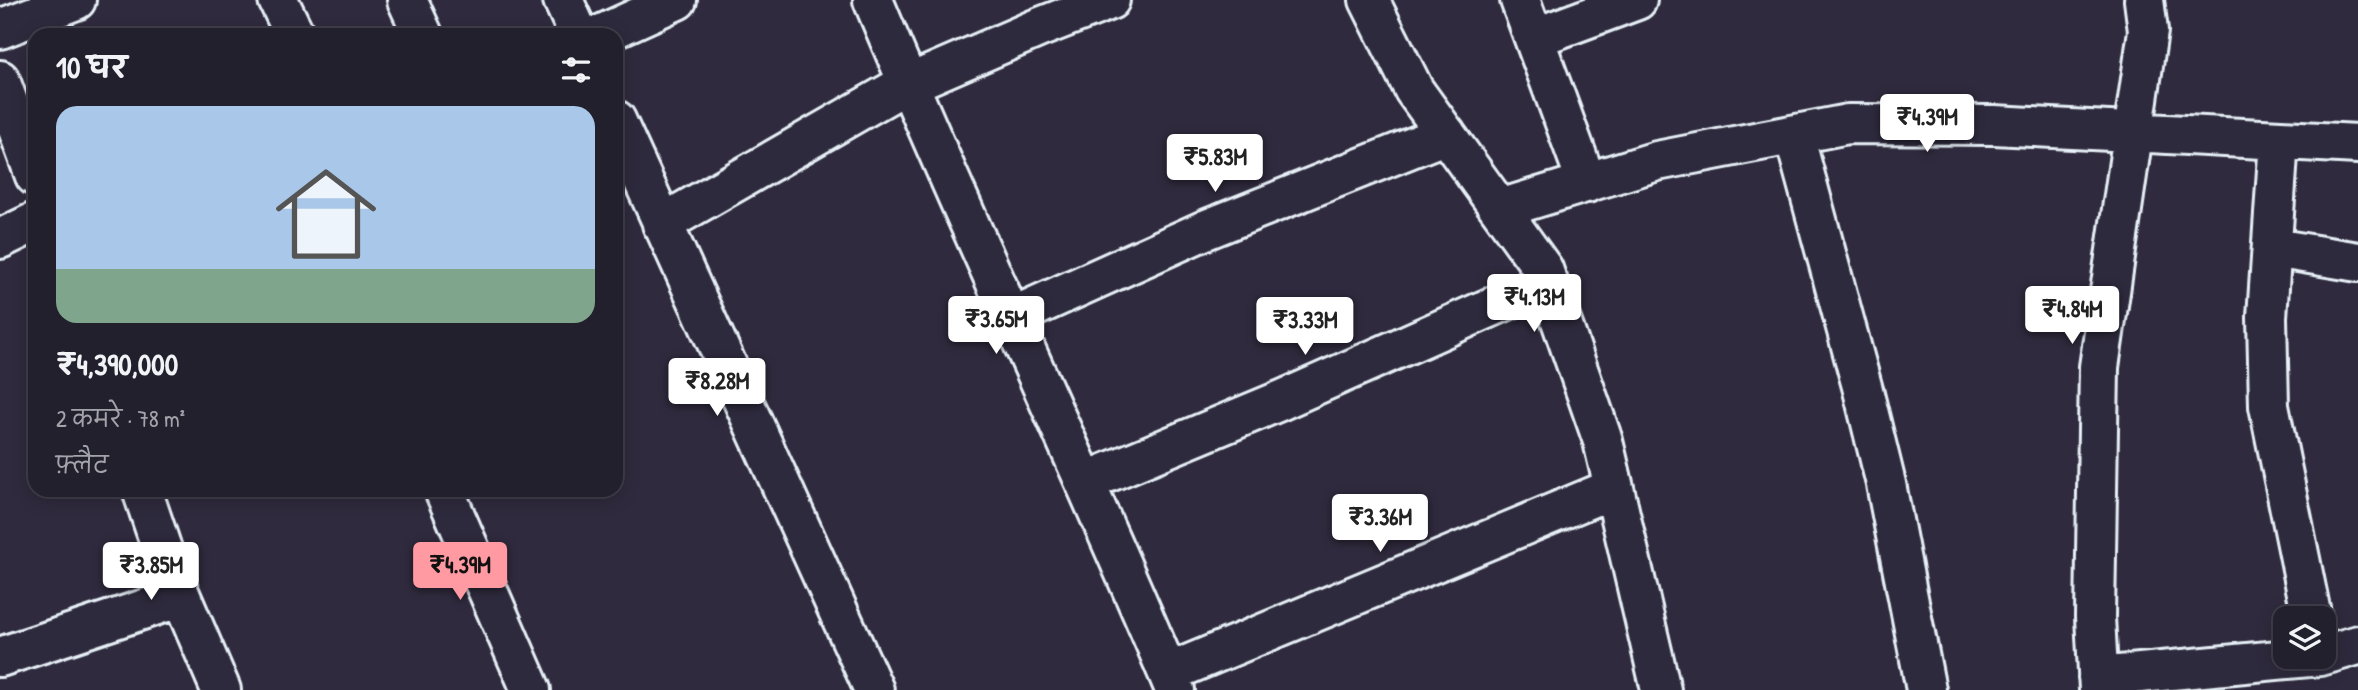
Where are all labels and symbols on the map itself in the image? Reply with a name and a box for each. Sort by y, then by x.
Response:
pin: ₹4.39M [1870,94,1984,154]
pin: ₹5.83M [1158,134,1272,194]
pin: ₹4.13M [1477,274,1591,334]
pin: ₹4.84M [2015,286,2129,346]
pin: ₹3.65M [939,296,1053,356]
pin: ₹3.33M [1248,298,1362,357]
pin: ₹8.28M [660,358,774,418]
pin: ₹3.36M [1323,494,1437,554]
pin: ₹3.85M [94,542,208,602]
pin: ₹4.39M [403,542,517,602]

